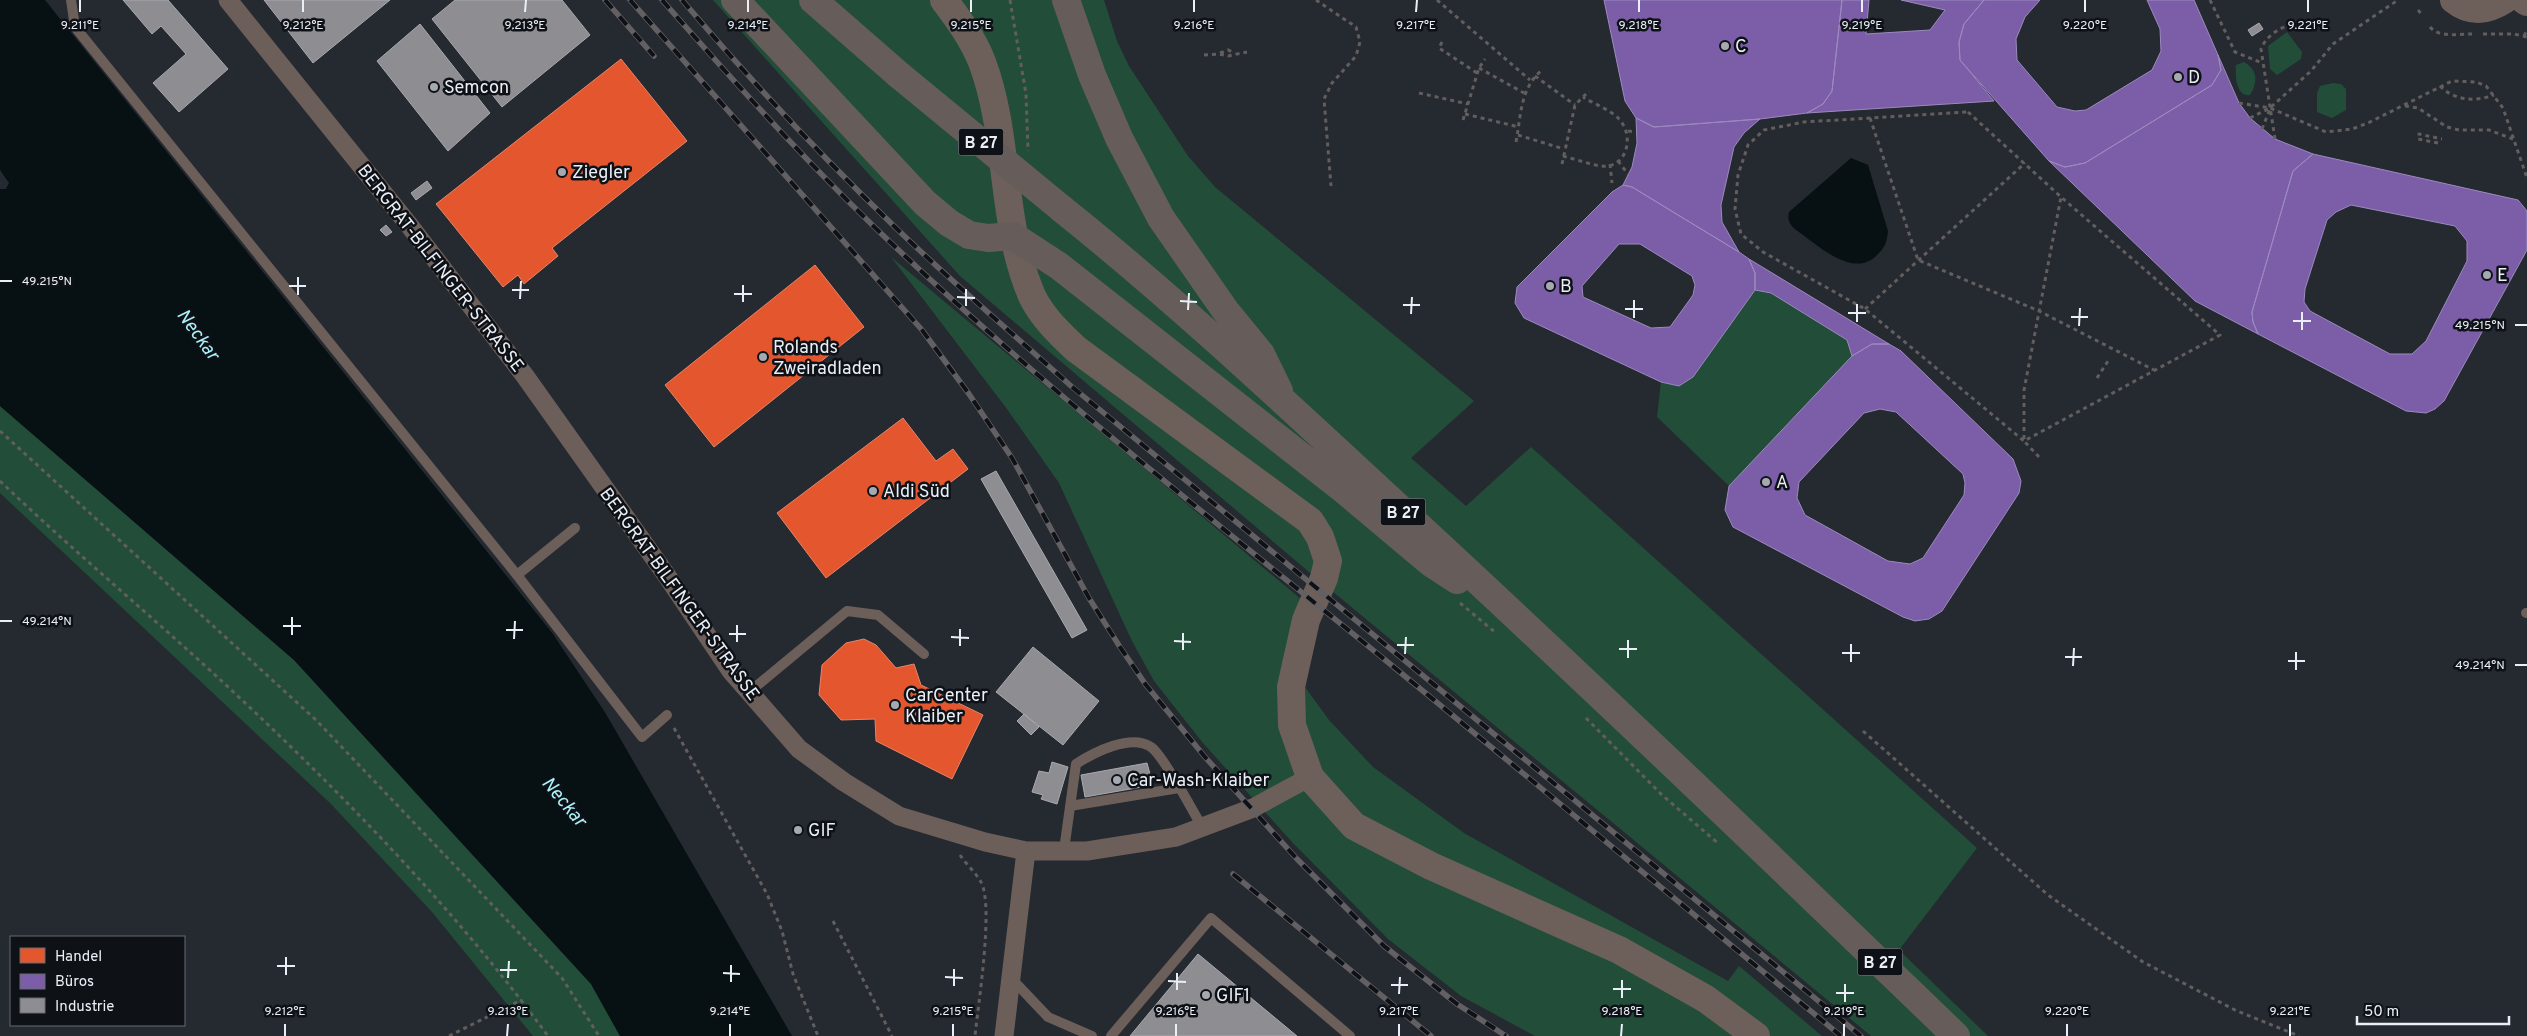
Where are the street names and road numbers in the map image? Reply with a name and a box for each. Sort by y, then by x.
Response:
road number: B 27 [958,128,1004,156]
street label: BERGRAT-BILFINGER-STRASSE [351,160,528,378]
street label: BERGRAT-BILFINGER-STRASSE [594,484,764,706]
road number: B 27 [1380,498,1426,526]
road number: B 27 [1858,949,1902,976]

